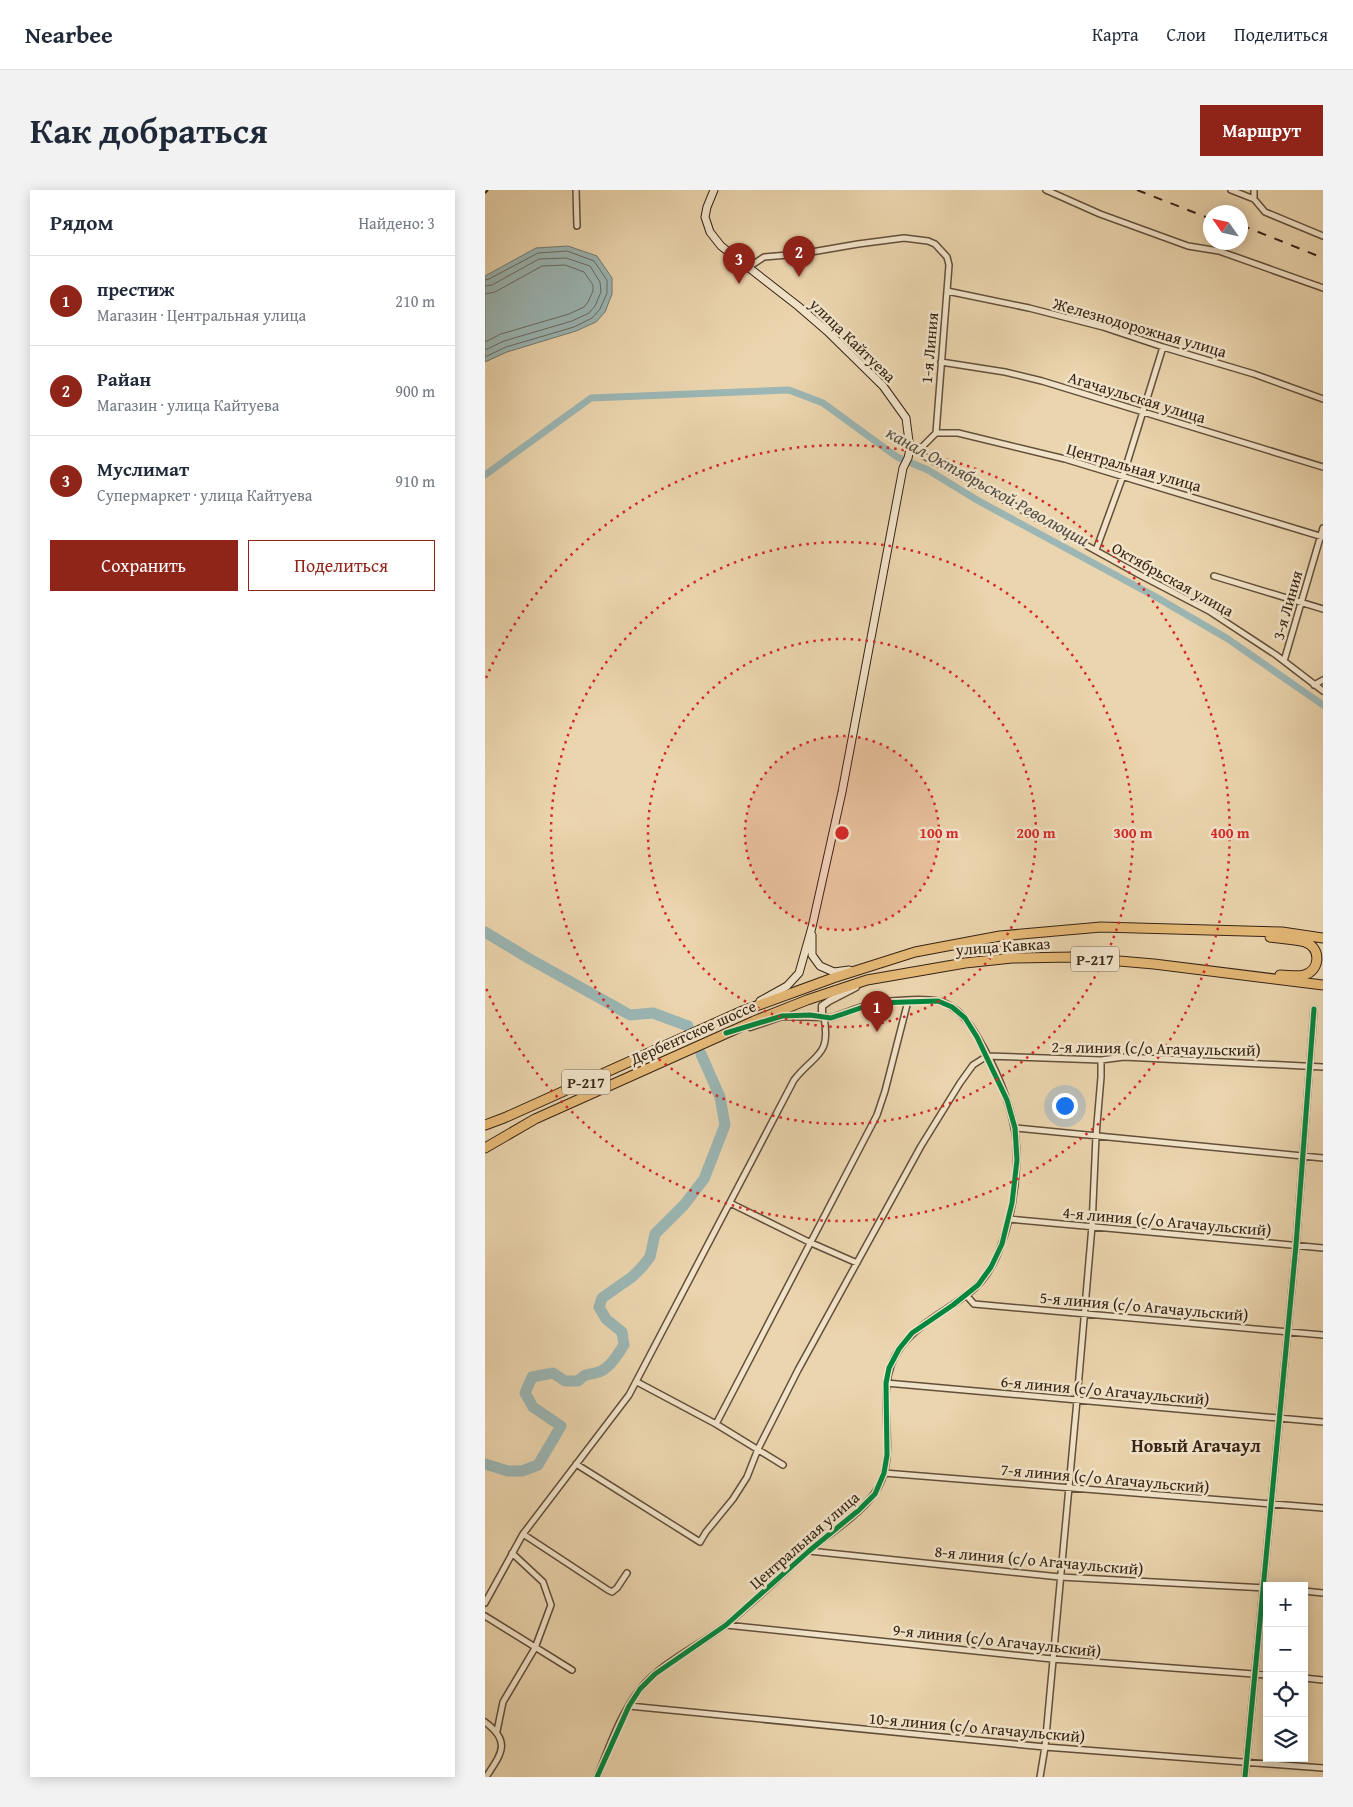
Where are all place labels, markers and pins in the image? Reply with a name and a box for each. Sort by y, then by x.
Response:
pin: 2 [783,236,815,277]
pin: 3 [723,243,755,284]
centre of rings [833,824,851,842]
pin: 1 [861,991,893,1032]

